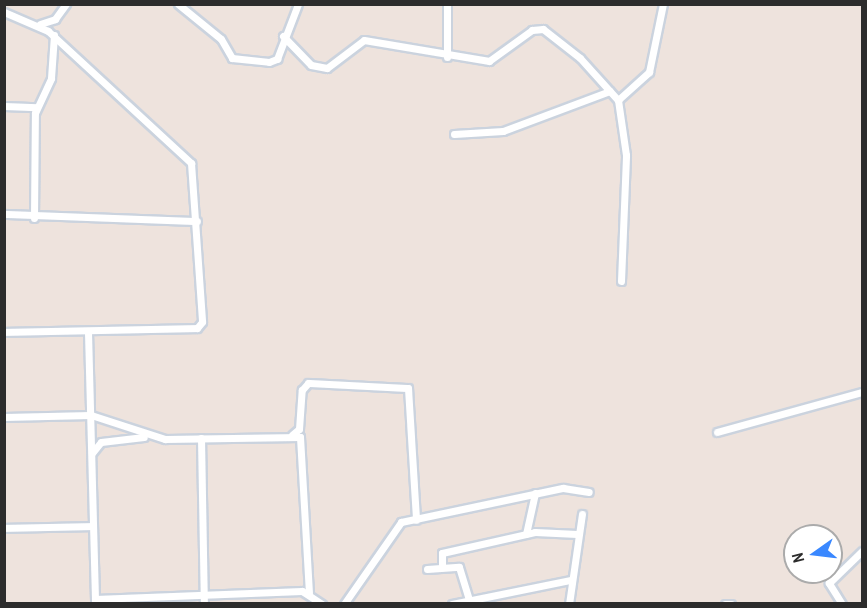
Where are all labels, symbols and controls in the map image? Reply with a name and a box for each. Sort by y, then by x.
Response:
north arrow [783,524,843,584]
text: N [786,551,809,565]

